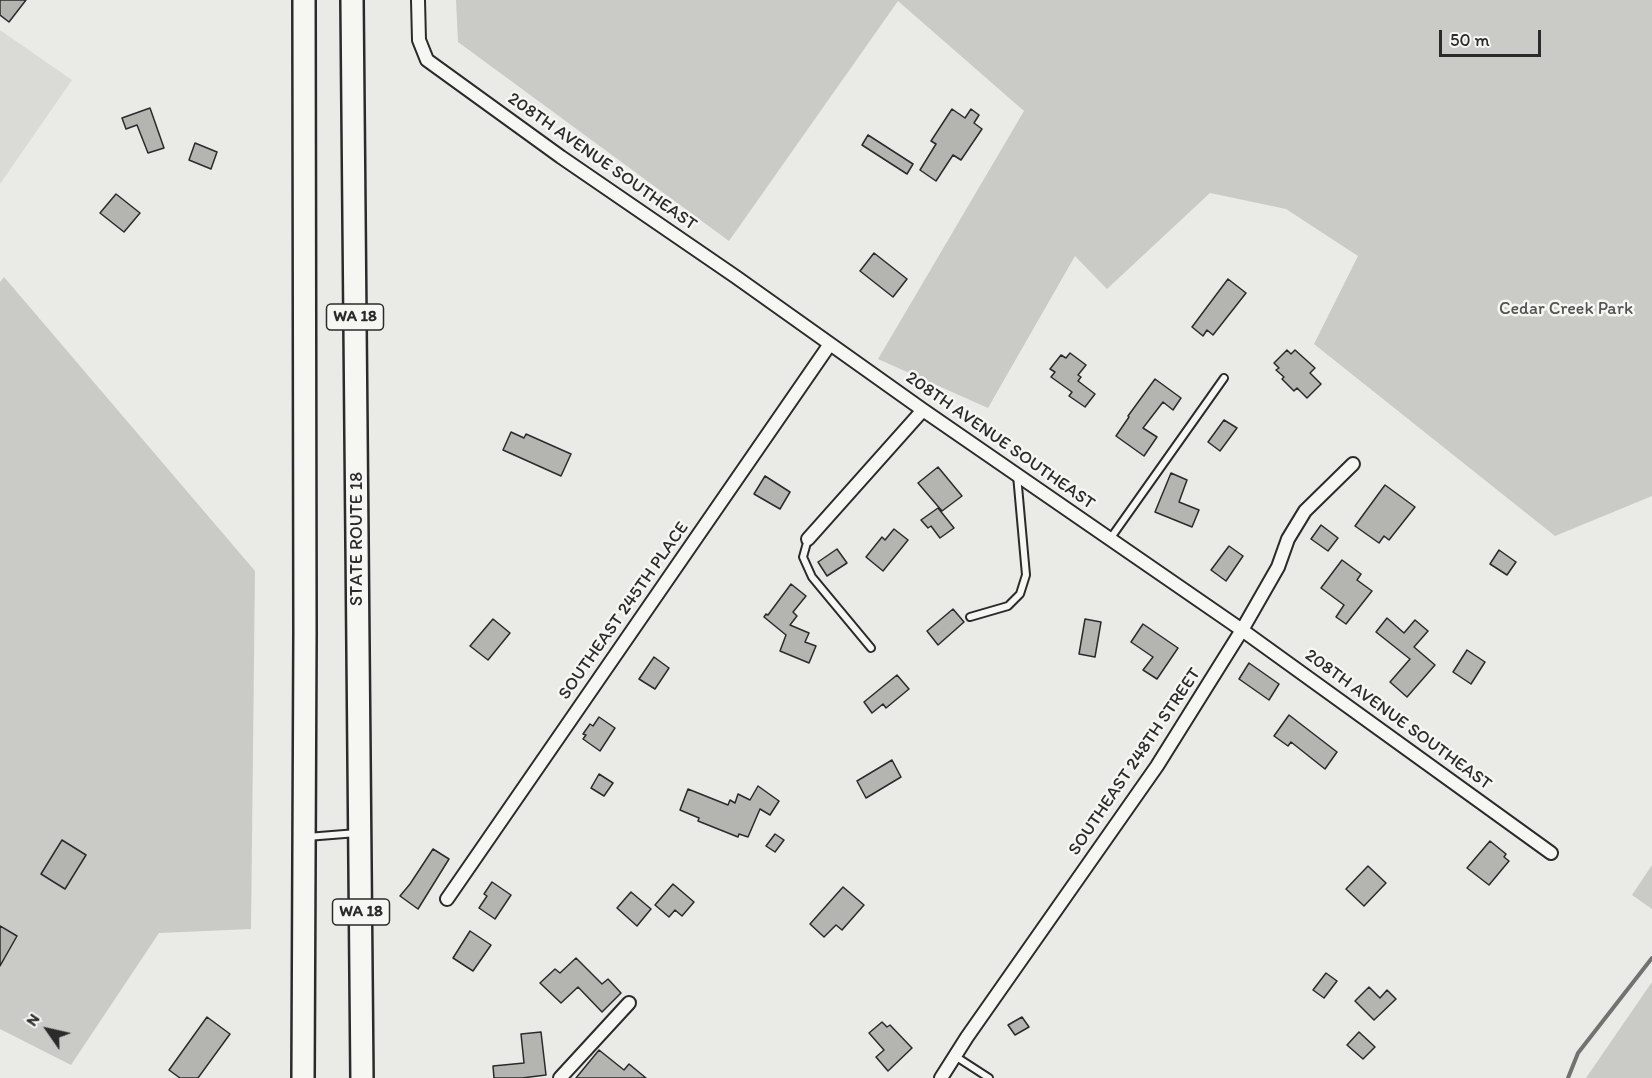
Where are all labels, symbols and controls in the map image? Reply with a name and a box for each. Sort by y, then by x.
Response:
scale bar [1442,18,1544,56]
text: 50 m [1450,29,1490,51]
street label: 208TH AVENUE SOUTHEAST [503,88,701,236]
park label: Cedar Creek Park [1499,298,1633,320]
road number: WA 18 [326,304,384,330]
street label: 208TH AVENUE SOUTHEAST [901,367,1099,515]
street label: STATE ROUTE 18 [346,472,368,606]
street label: SOUTHEAST 245TH PLACE [554,518,694,704]
street label: 208TH AVENUE SOUTHEAST [1300,645,1496,795]
street label: SOUTHEAST 248TH STREET [1064,664,1206,860]
road number: WA 18 [332,899,389,925]
north arrow [18,1000,78,1060]
text: N [22,1010,44,1029]

